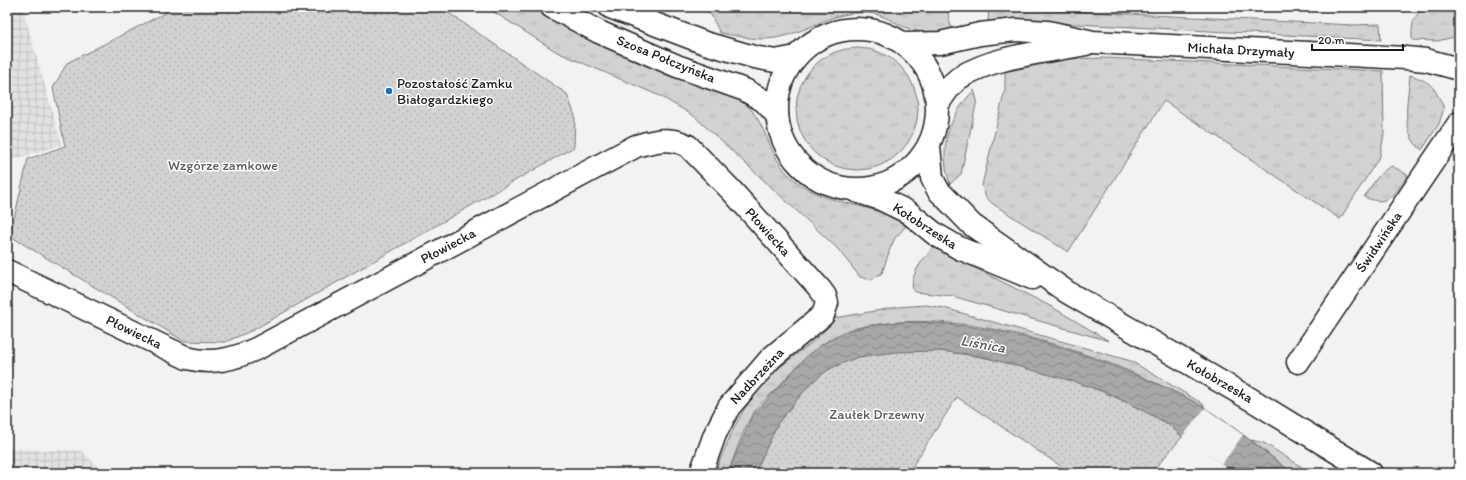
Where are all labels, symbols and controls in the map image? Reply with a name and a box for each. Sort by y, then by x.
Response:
scale bar [1312,26,1403,52]
street label: Szosa Połczyńska [614,31,719,87]
text: 20 m [1318,33,1345,47]
street label: Michała Drzymały [1187,39,1295,61]
place label: Pozostałość Zamku Białogardzkiego [397,75,513,108]
marker: Pozostałość Zamku Białogardzkiego [384,86,394,96]
park label: Wzgórze zamkowe [168,157,278,174]
street label: Kołobrzeska [889,199,961,254]
street label: Płowiecka [742,204,795,260]
street label: Świdwińska [1352,208,1406,276]
street label: Płowiecka [418,224,479,268]
street label: Płowiecka [103,311,165,353]
water label: Liśnica [959,331,1007,357]
street label: Nadbrzeżna [726,343,788,408]
street label: Kołobrzeska [1184,355,1257,407]
park label: Zaułek Drzewny [829,406,925,423]

